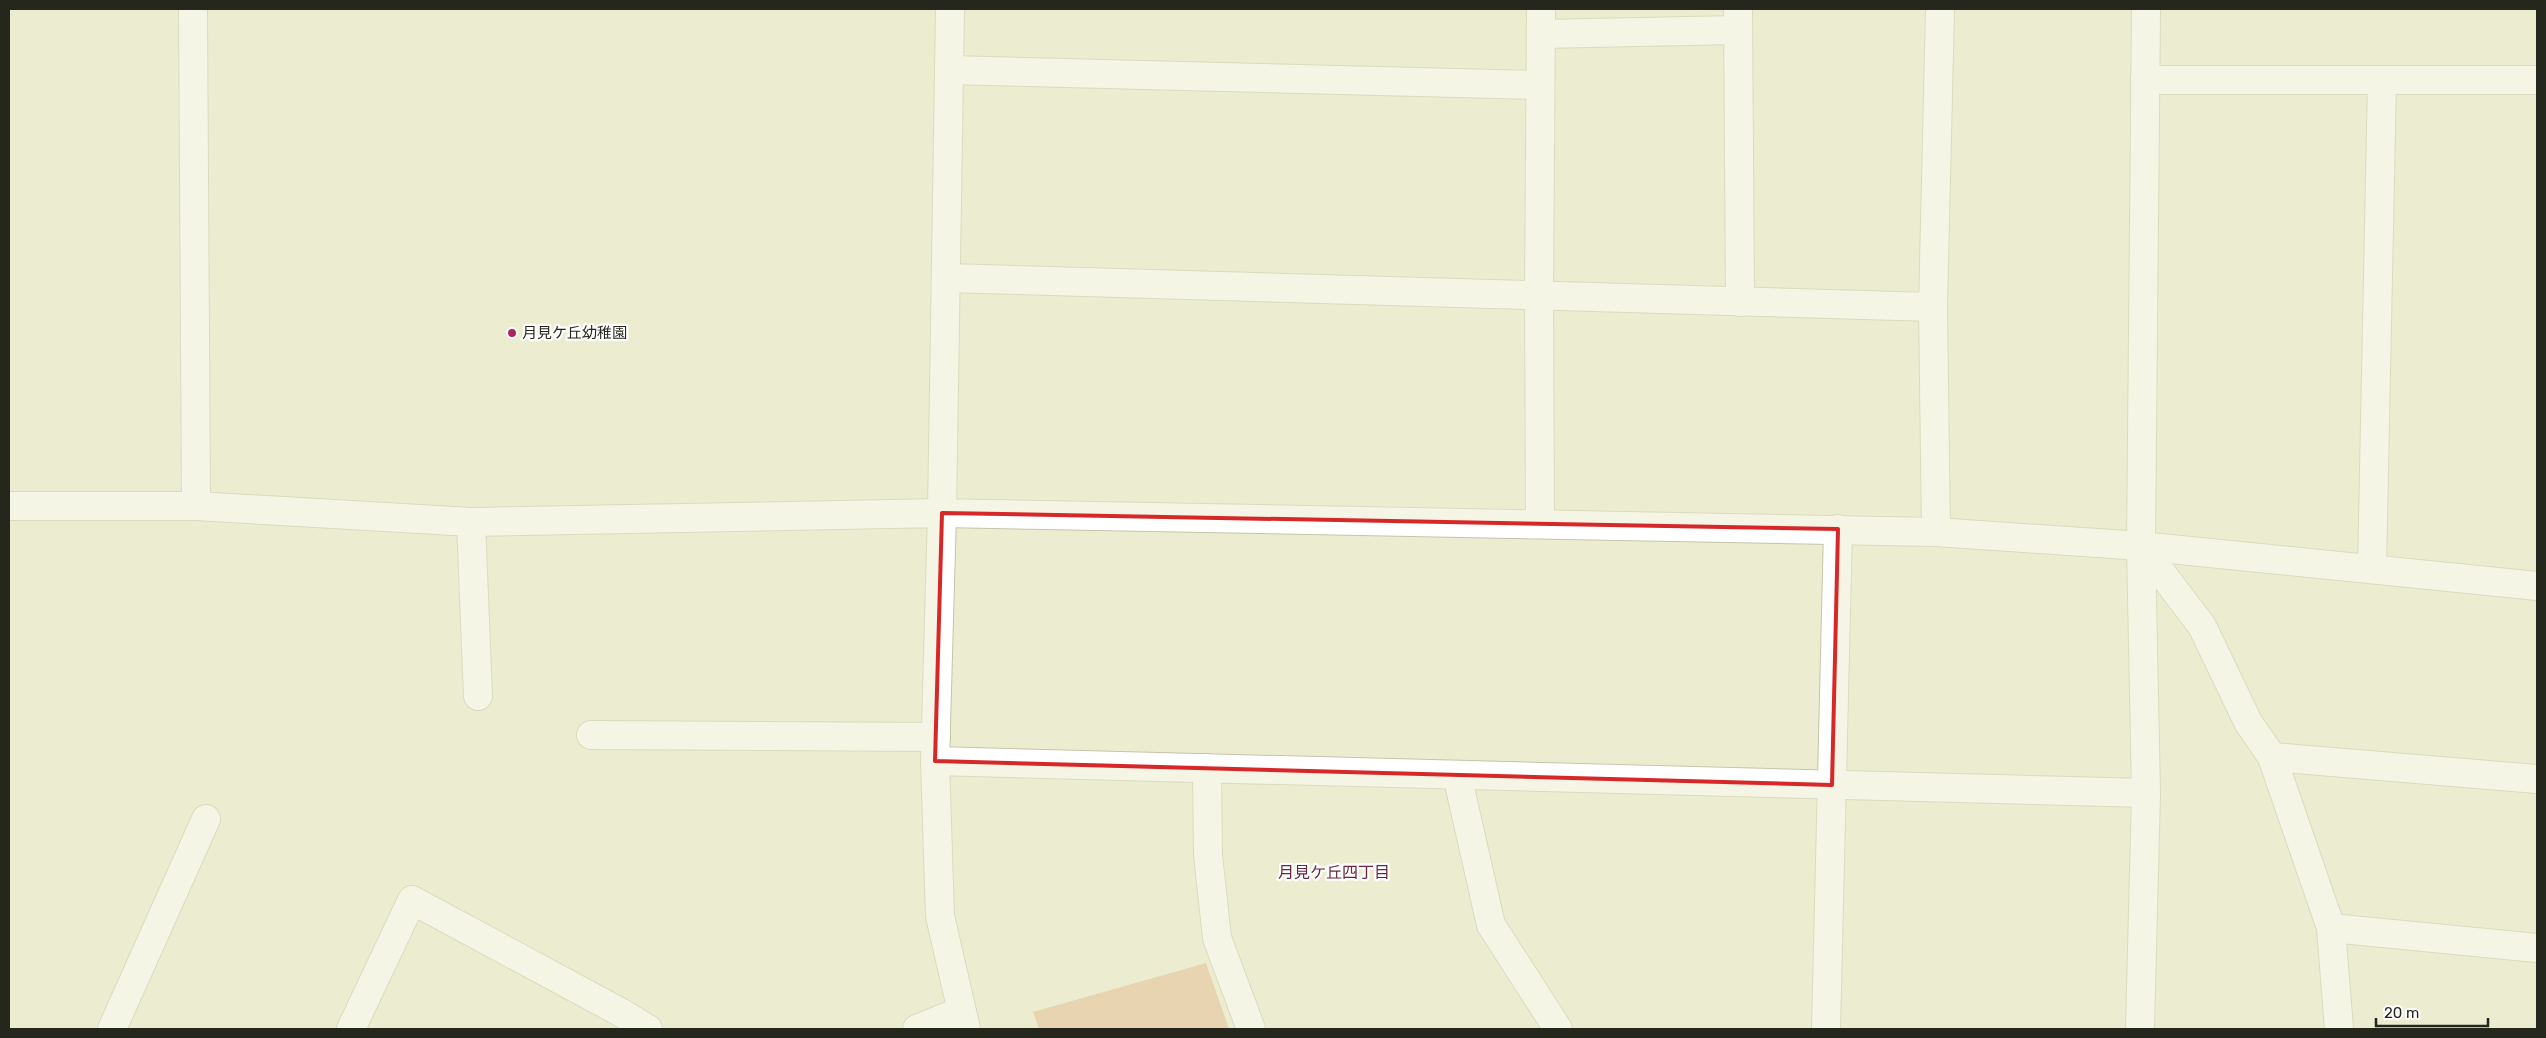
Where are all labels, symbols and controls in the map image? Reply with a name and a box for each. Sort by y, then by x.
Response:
place label: 月見ケ丘幼稚園 [522,324,627,342]
marker: 月見ケ丘幼稚園 [506,327,518,339]
district label: 月見ケ丘四丁目 [1278,863,1390,882]
scale bar [2376,996,2488,1028]
text: 20 m [2384,1004,2419,1022]

